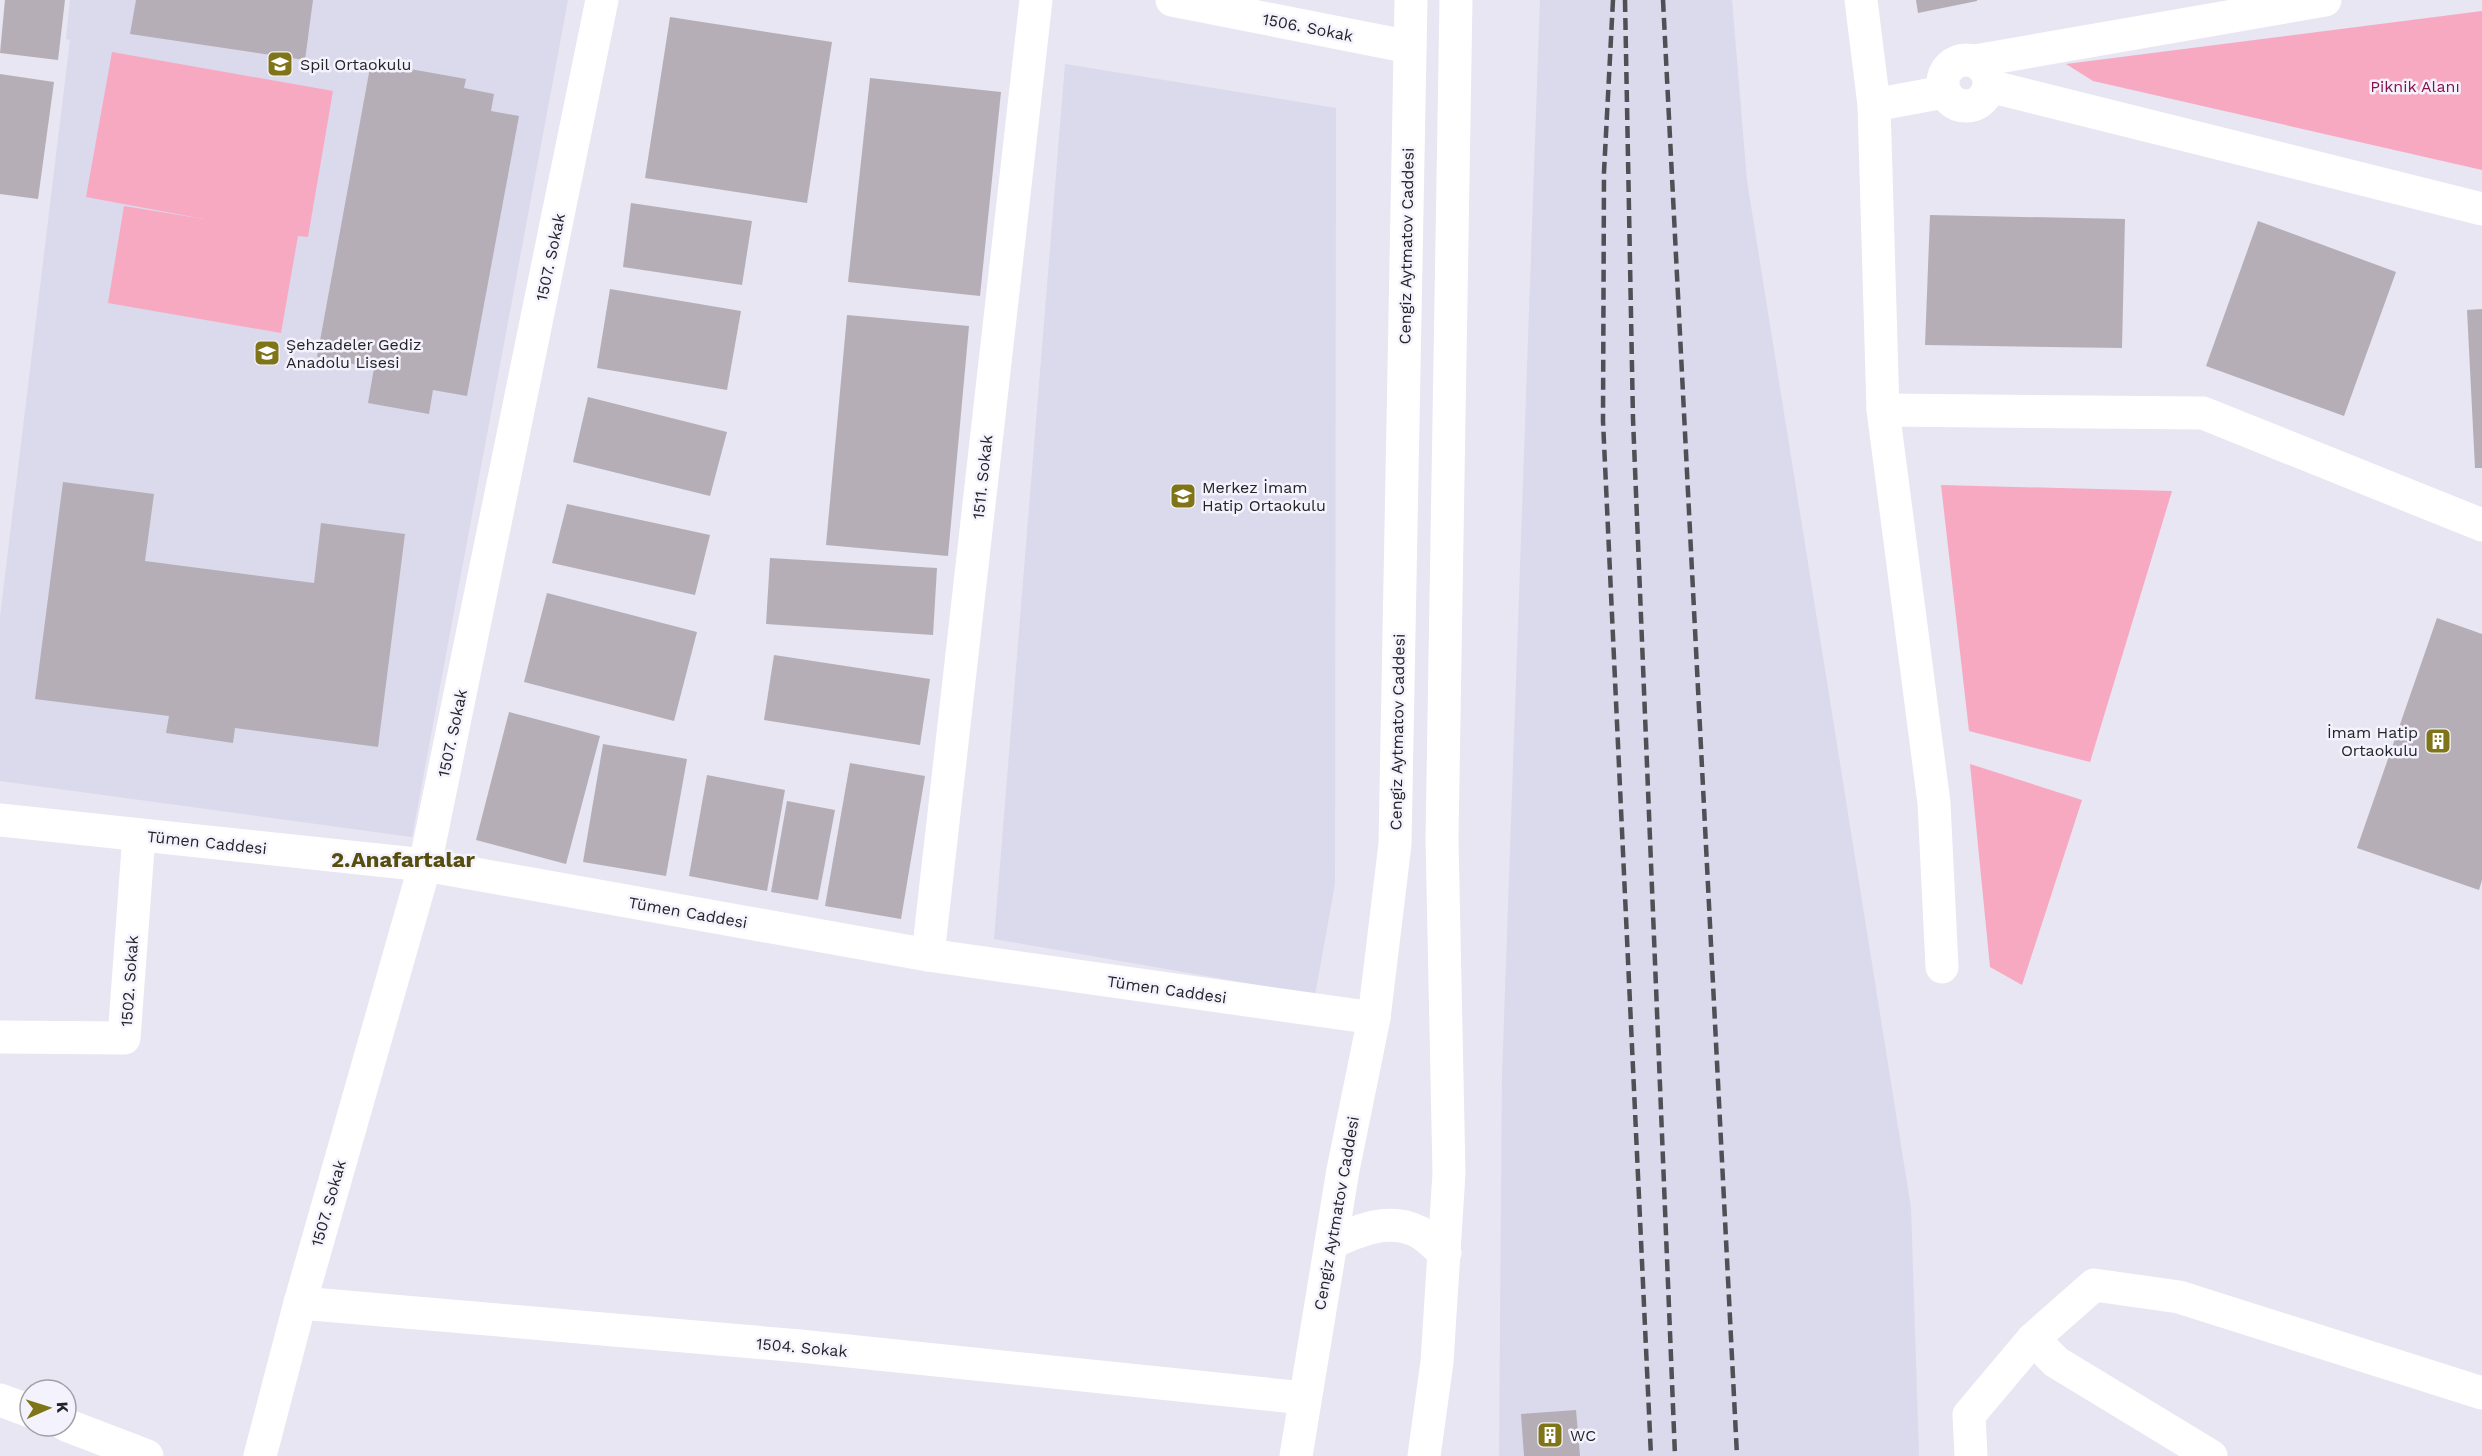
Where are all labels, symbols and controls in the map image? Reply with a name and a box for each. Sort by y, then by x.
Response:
street label: 1506. Sokak [1261,9,1355,46]
school or university icon: Spil Ortaokulu [265,49,295,79]
place label: Spil Ortaokulu [300,55,411,74]
park label: Piknik Alanı [2370,77,2460,96]
street label: Cengiz Aytmatov Caddesi [1395,148,1418,345]
street label: 1507. Sokak [532,211,569,303]
place label: Şehzadeler Gediz Anadolu Lisesi [286,335,422,372]
school or university icon: Şehzadeler Gediz Anadolu Lisesi [252,338,282,368]
street label: 1511. Sokak [969,434,996,520]
place label: Merkez İmam Hatip Ortaokulu [1202,478,1326,515]
school or university icon: Merkez İmam Hatip Ortaokulu [1168,481,1198,511]
street label: Cengiz Aytmatov Caddesi [1386,634,1409,831]
street label: 1507. Sokak [434,687,471,779]
place label: İmam Hatip Ortaokulu [2327,723,2418,760]
building icon: İmam Hatip Ortaokulu [2423,726,2453,756]
street label: Tümen Caddesi [146,827,268,858]
district label: 2.Anafartalar [331,847,476,872]
street label: Tümen Caddesi [627,893,749,932]
street label: 1502. Sokak [117,935,142,1027]
street label: Tümen Caddesi [1106,972,1228,1007]
street label: Cengiz Aytmatov Caddesi [1310,1115,1363,1312]
street label: 1507. Sokak [307,1158,350,1249]
street label: 1504. Sokak [755,1334,848,1361]
north arrow [18,1378,78,1438]
text: K [53,1401,72,1413]
building icon: WC [1535,1420,1565,1450]
place label: WC [1570,1426,1596,1445]

